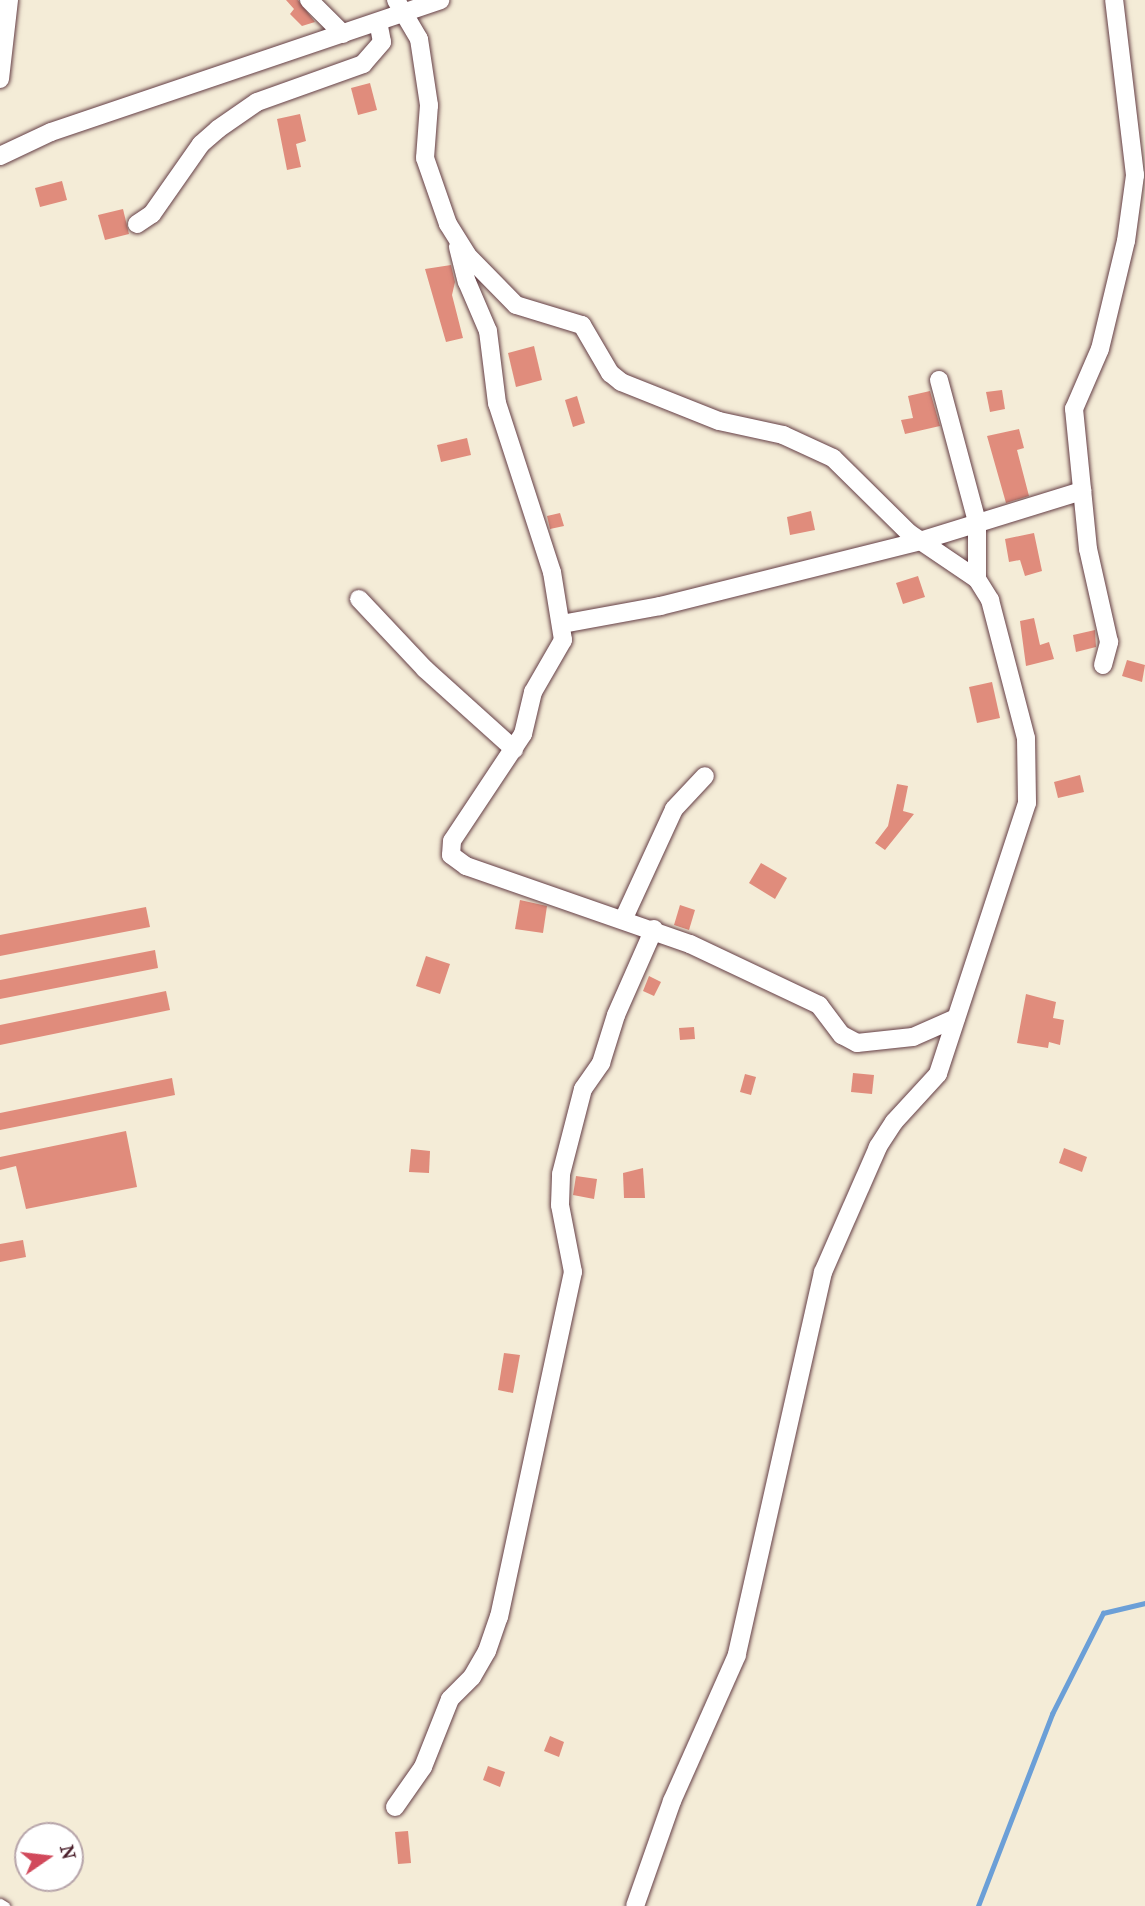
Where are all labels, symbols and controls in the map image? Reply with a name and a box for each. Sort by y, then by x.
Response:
north arrow [14,1822,84,1892]
text: N [55,1843,80,1862]

